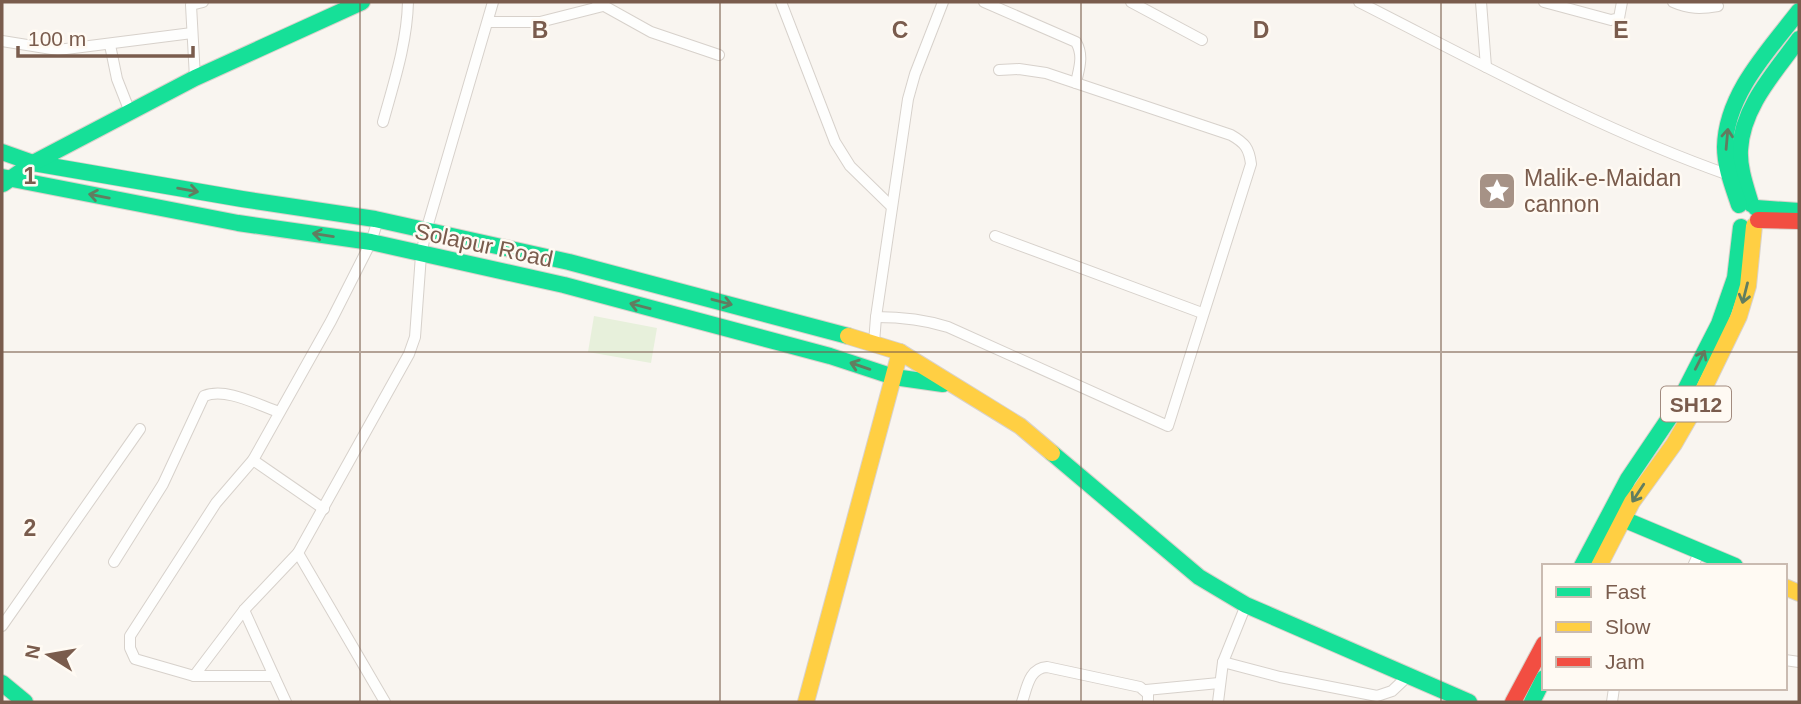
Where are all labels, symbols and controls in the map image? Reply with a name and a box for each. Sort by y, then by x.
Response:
scale bar [18,14,192,58]
text: B [532,17,548,43]
text: C [892,17,908,43]
text: D [1253,17,1269,43]
text: E [1613,17,1629,43]
text: 100 m [28,27,86,50]
one-way arrow [1721,128,1734,151]
text: 1 [24,163,37,189]
place label: Malik-e-Maidan cannon [1524,165,1681,217]
place icon: Malik-e-Maidan cannon [1476,170,1518,212]
one-way arrow [176,184,199,197]
one-way arrow [88,189,111,203]
street label: Solapur Road [413,218,555,272]
one-way arrow [312,228,335,241]
one-way arrow [1738,281,1751,304]
one-way arrow [710,296,733,309]
one-way arrow [630,299,652,312]
one-way arrow [1694,350,1708,371]
one-way arrow [849,359,871,371]
road number: SH12 [1661,386,1731,422]
one-way arrow [1631,482,1645,502]
text: 2 [24,515,36,541]
legend [1542,564,1787,690]
text: Fast [1605,580,1646,603]
text: Slow [1605,615,1651,638]
north arrow [14,620,84,690]
text: N [21,643,44,661]
text: Jam [1605,650,1645,673]

